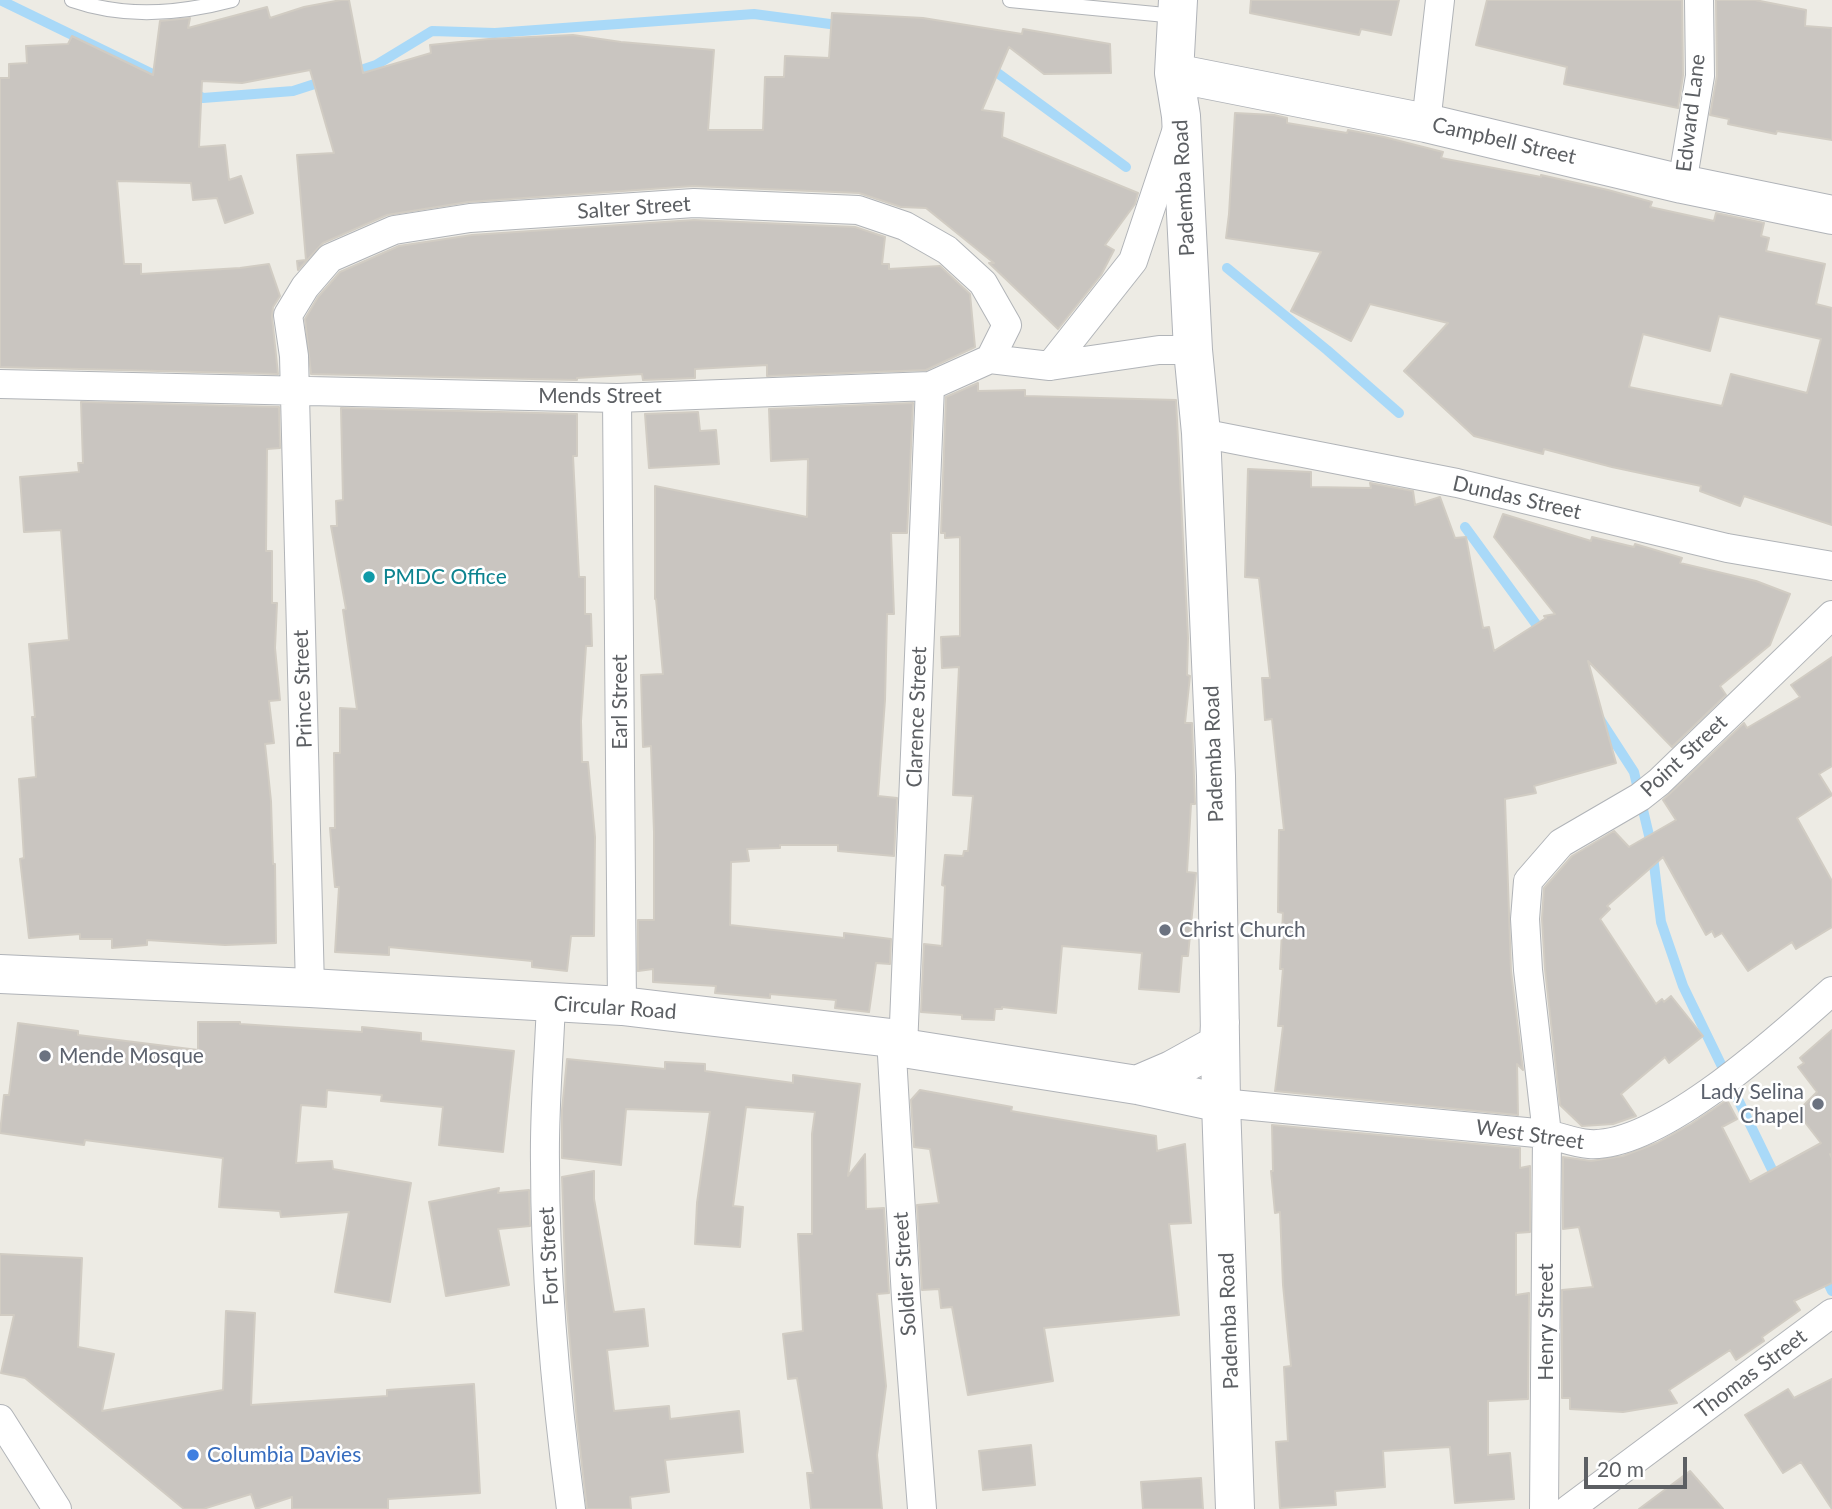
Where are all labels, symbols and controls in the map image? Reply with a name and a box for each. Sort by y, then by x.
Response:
street label: Edward Lane [1671,53,1711,173]
street label: Campbell Street [1430,112,1578,170]
street label: Pademba Road [1168,119,1200,257]
street label: Salter Street [577,191,691,225]
street label: Mends Street [538,383,662,409]
street label: Dundas Street [1450,471,1584,525]
place label: PMDC Office [383,564,507,590]
marker: PMDC Office [361,569,377,585]
street label: Prince Street [288,629,318,749]
street label: Clarence Street [902,646,932,788]
street label: Earl Street [607,654,633,750]
street label: Pademba Road [1199,685,1229,823]
street label: Point Street [1636,710,1732,802]
place label: Christ Church [1179,917,1306,943]
marker: Christ Church [1157,922,1173,938]
street label: Circular Road [553,991,677,1025]
place label: Mende Mosque [59,1043,204,1069]
marker: Mende Mosque [37,1048,53,1064]
place label: Lady Selina Chapel [1700,1079,1804,1129]
marker: Lady Selina Chapel [1810,1096,1826,1112]
street label: West Street [1474,1115,1586,1155]
street label: Fort Street [534,1206,564,1306]
street label: Soldier Street [888,1211,922,1337]
street label: Pademba Road [1214,1252,1244,1390]
street label: Henry Street [1533,1263,1559,1381]
street label: Thomas Street [1690,1324,1812,1424]
place label: Columbia Davies [207,1442,361,1468]
scale bar [1587,1442,1690,1486]
marker: Columbia Davies [185,1447,201,1463]
text: 20 m [1597,1456,1644,1481]

